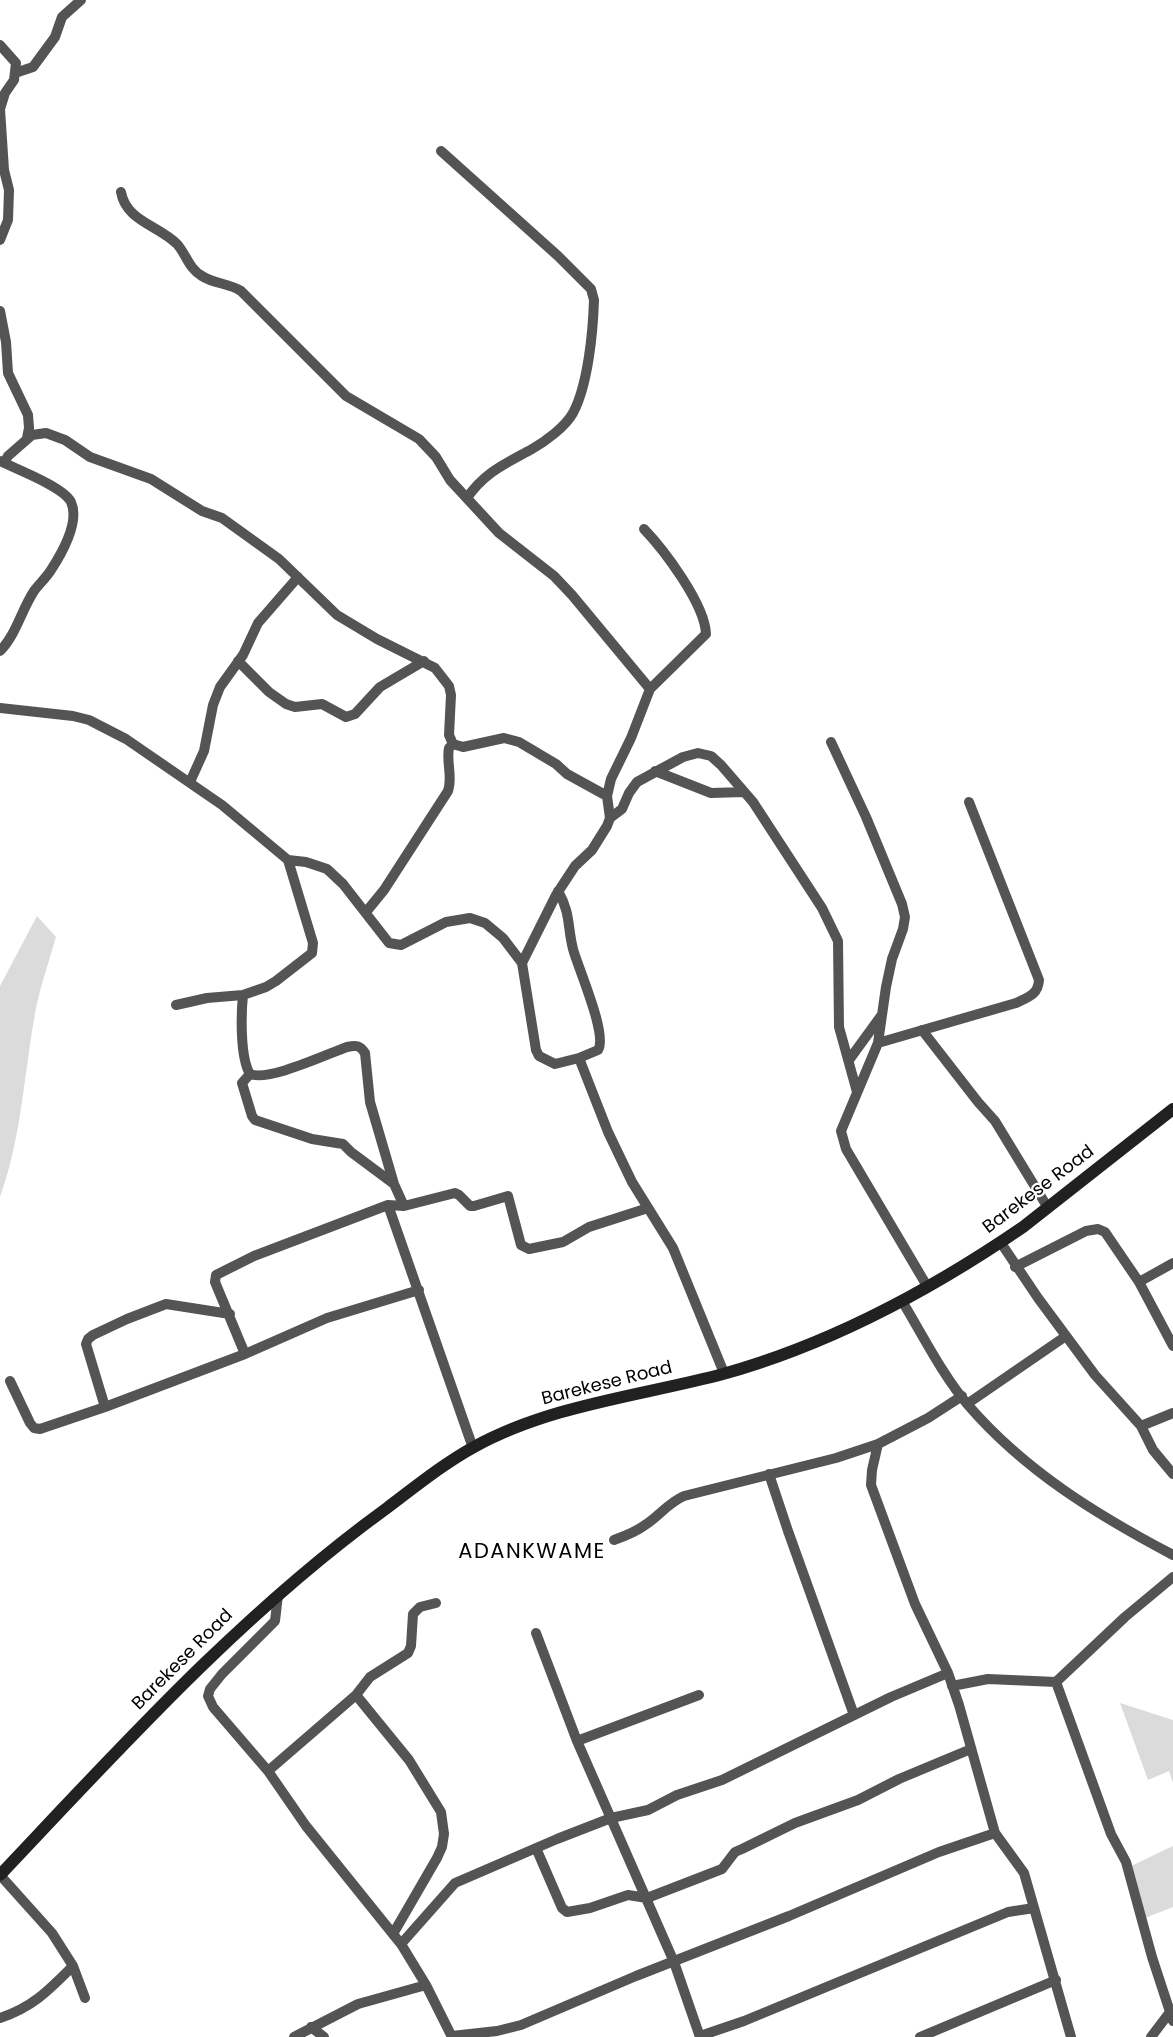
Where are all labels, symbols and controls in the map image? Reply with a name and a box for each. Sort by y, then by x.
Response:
street label: Barekese Road [979,1141,1099,1239]
street label: Barekese Road [540,1357,674,1411]
district label: ADANKWAME [458,1540,606,1566]
street label: Barekese Road [128,1605,238,1715]

